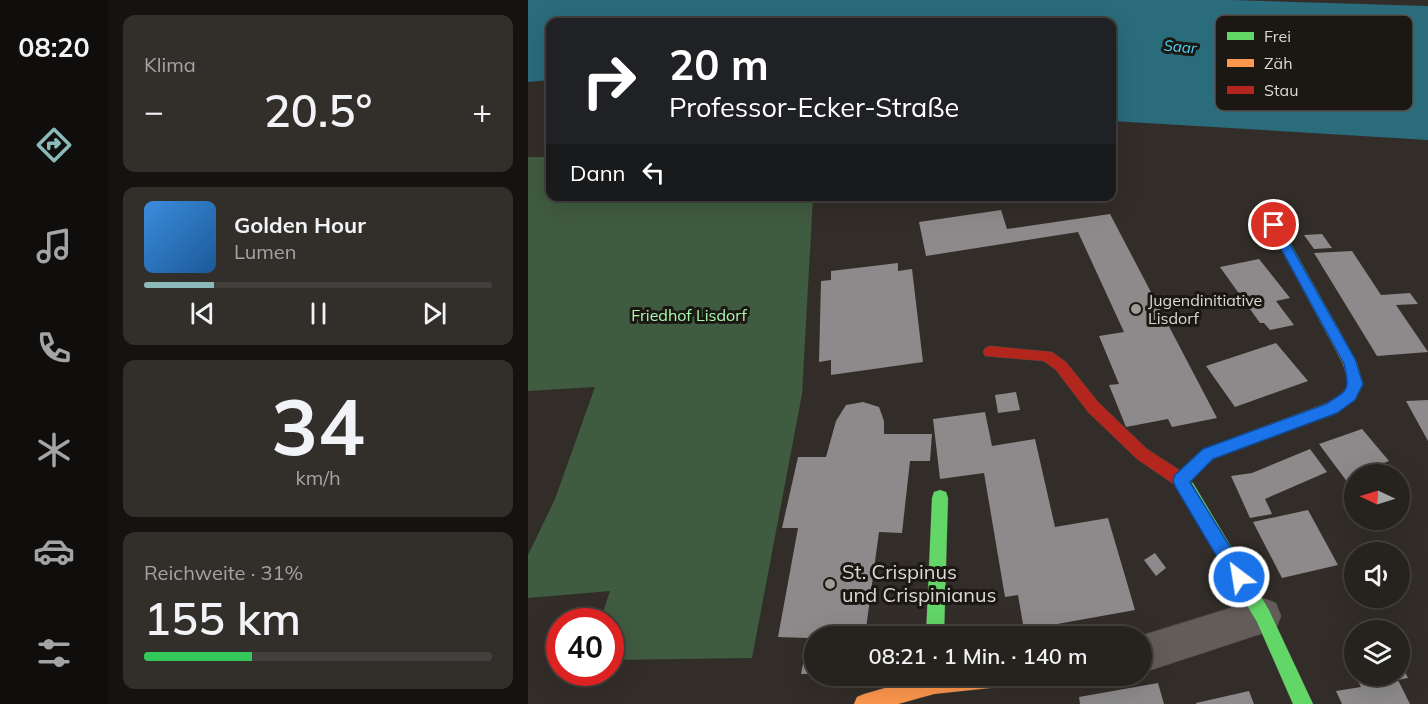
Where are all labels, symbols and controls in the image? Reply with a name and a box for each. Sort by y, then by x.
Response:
legend [1215,15,1413,111]
text: Frei [1264,26,1291,46]
text: 08:20 [18,30,90,64]
water label: Saar [1163,36,1198,57]
text: 20 m [669,38,769,91]
icon: right [570,42,648,120]
text: Klima [144,52,196,77]
text: Zäh [1264,53,1293,73]
text: Stau [1264,80,1298,100]
text: 20.5° [264,82,372,138]
text: − [144,90,164,131]
text: + [472,90,492,131]
text: Professor-Ecker-Straße [669,90,959,124]
icon: directions [33,124,75,166]
icon: left [637,156,670,189]
text: Dann [570,159,625,187]
pin [1248,199,1299,250]
icon: arrive [1257,208,1290,241]
text: Golden Hour [234,211,366,239]
icon: music [33,225,75,267]
text: Lumen [234,239,296,264]
place label: Jugendinitiative Lisdorf [1148,290,1262,328]
icon: previous [186,297,219,330]
icon: pause [302,297,335,330]
icon: next [418,297,451,330]
marker: Jugendinitiative Lisdorf [1129,302,1143,316]
park label: Friedhof Lisdorf [631,305,747,325]
icon: phone [33,327,75,369]
text: 34 [271,377,365,475]
icon: climate [33,429,75,471]
north arrow [1344,464,1410,530]
map controls [1344,464,1410,686]
text: km/h [295,465,341,490]
icon: car [33,530,75,572]
button: sound [1344,542,1410,608]
position arrow [1207,545,1271,609]
place label: St. Crispinus und Crispinianus [842,559,997,607]
text: Reichweite · 31% [144,560,303,585]
marker: St. Crispinus und Crispinianus [823,577,837,591]
text: 155 km [144,590,301,646]
speed limit sign: 40 [546,608,624,686]
button: layers [1344,620,1410,686]
icon: filters [33,632,75,674]
text: 08:21 · 1 Min. · 140 m [869,642,1087,670]

